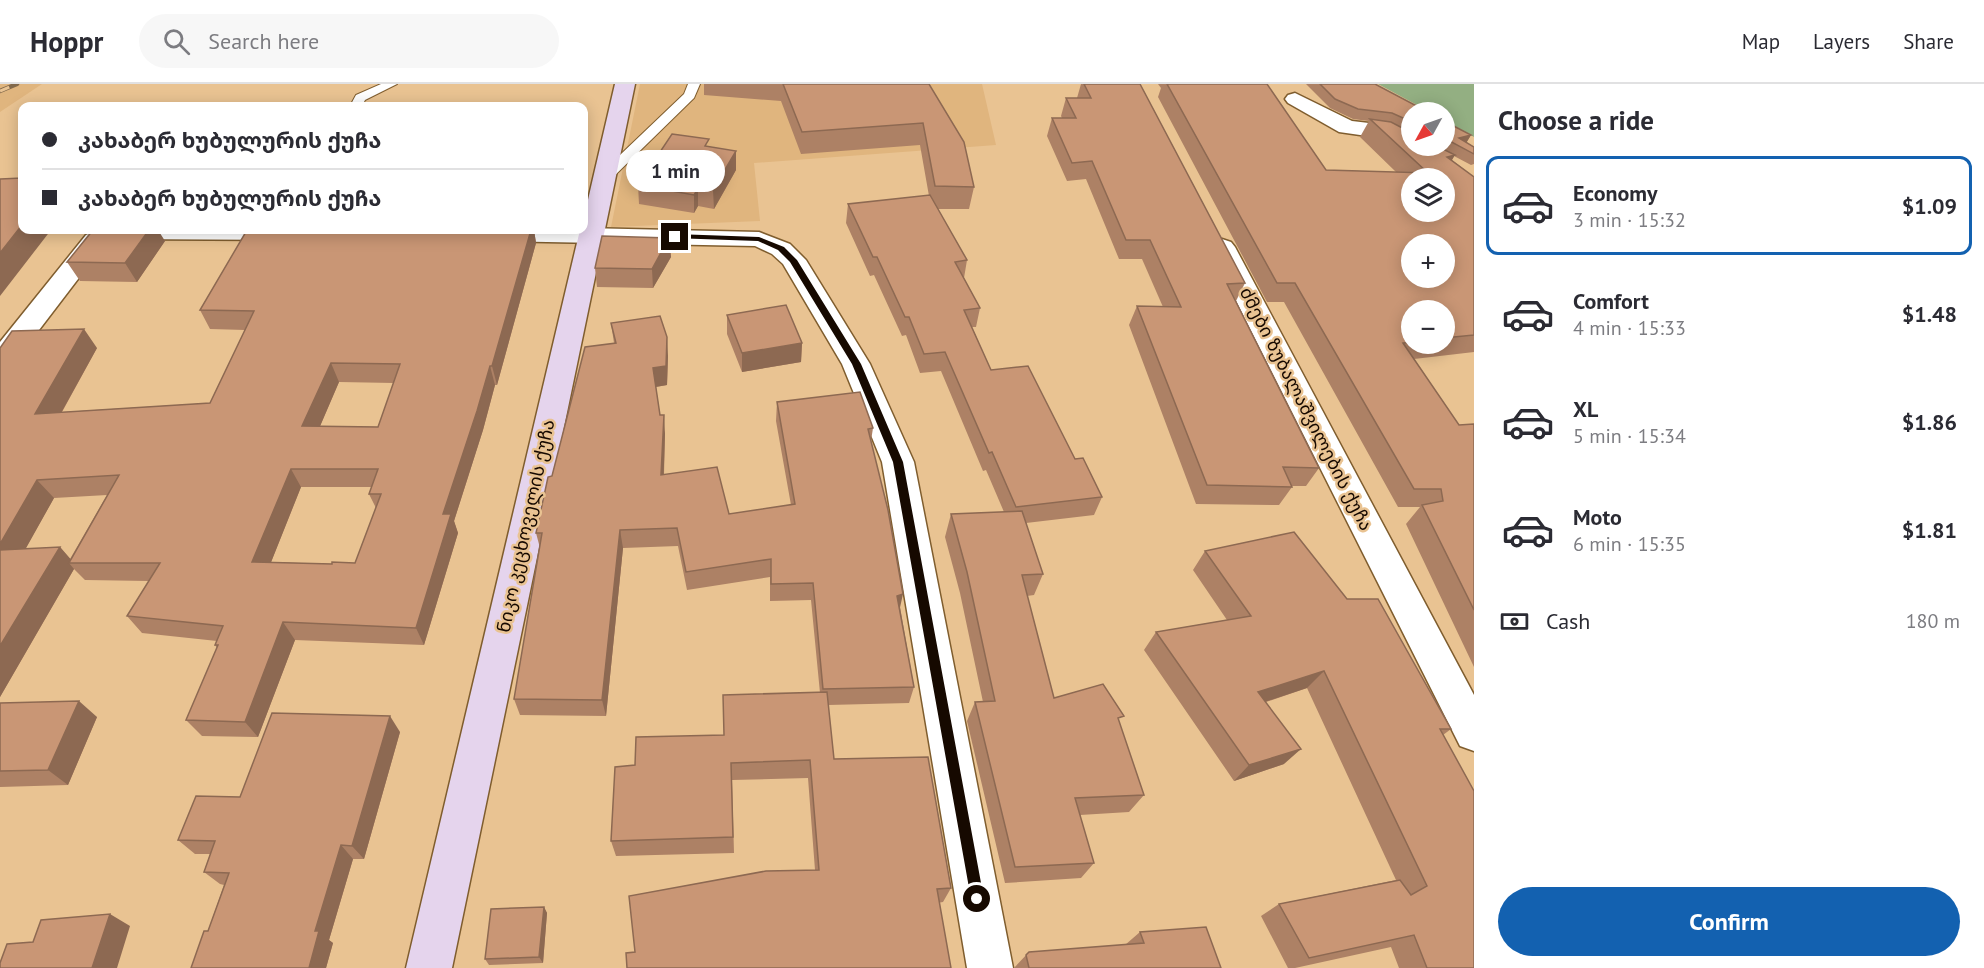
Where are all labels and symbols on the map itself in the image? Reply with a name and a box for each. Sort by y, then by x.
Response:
north arrow [1401,102,1455,156]
callout: 1 min [626,150,724,192]
route end [661,223,688,250]
street label: ძმები ზუბალაშვილების ქუჩა [1235,283,1378,534]
street label: ნიკო კეცხოველის ქუჩა [492,417,559,634]
route start [963,885,990,912]

